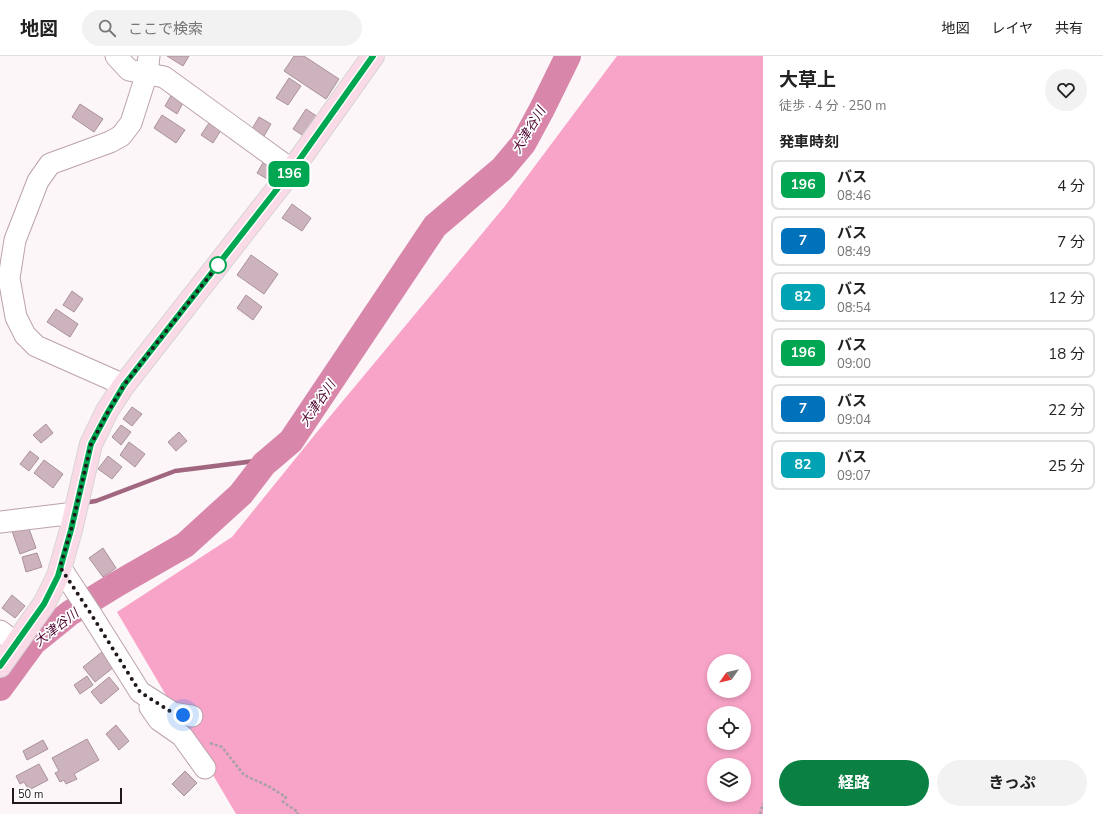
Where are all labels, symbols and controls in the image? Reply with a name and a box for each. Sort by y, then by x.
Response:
search box [82,10,362,46]
text: 地図 [20,16,58,42]
icon: search [96,17,118,39]
text: ここで検索 [128,19,203,39]
text: 地図 [941,19,969,38]
text: レイヤ [991,19,1033,38]
text: 共有 [1055,19,1083,38]
text: 大草上 [779,67,836,93]
button: heart [1045,69,1087,111]
text: 徒歩 · 4 分 · 250 m [779,97,886,115]
water label: 大津谷川 [508,102,551,157]
text: 発車時刻 [779,132,839,152]
line badge: 196 [266,161,312,187]
text: 196 [276,164,302,183]
text: バス [837,167,867,187]
text: 196 [790,175,816,194]
text: 4 分 [1057,176,1085,196]
text: 08:46 [837,187,871,205]
text: バス [837,223,867,243]
text: 7 [799,231,807,250]
text: 7 分 [1057,232,1085,252]
text: 08:49 [837,243,871,261]
unlabelled marker [209,256,227,274]
text: バス [837,279,867,299]
text: 82 [795,287,811,306]
text: 12 分 [1048,288,1085,308]
text: 08:54 [837,299,871,317]
text: バス [837,335,867,355]
text: 196 [790,343,816,362]
text: 18 分 [1048,344,1085,364]
text: 09:00 [837,355,871,373]
water label: 大津谷川 [296,375,341,430]
text: バス [837,391,867,411]
text: 7 [799,399,807,418]
text: 22 分 [1048,400,1085,420]
text: 09:04 [837,411,871,429]
text: バス [837,447,867,467]
text: 82 [795,455,811,474]
text: 25 分 [1048,456,1085,476]
text: 09:07 [837,467,871,485]
water label: 大津谷川 [31,603,84,651]
north arrow [707,654,751,698]
map controls [707,654,751,802]
your location [173,705,193,725]
button: locate [707,706,751,750]
button: layers [707,758,751,802]
button: 経路 [779,760,929,806]
button: きっぷ [937,760,1087,806]
scale bar [12,786,122,805]
text: 50 m [18,787,43,802]

